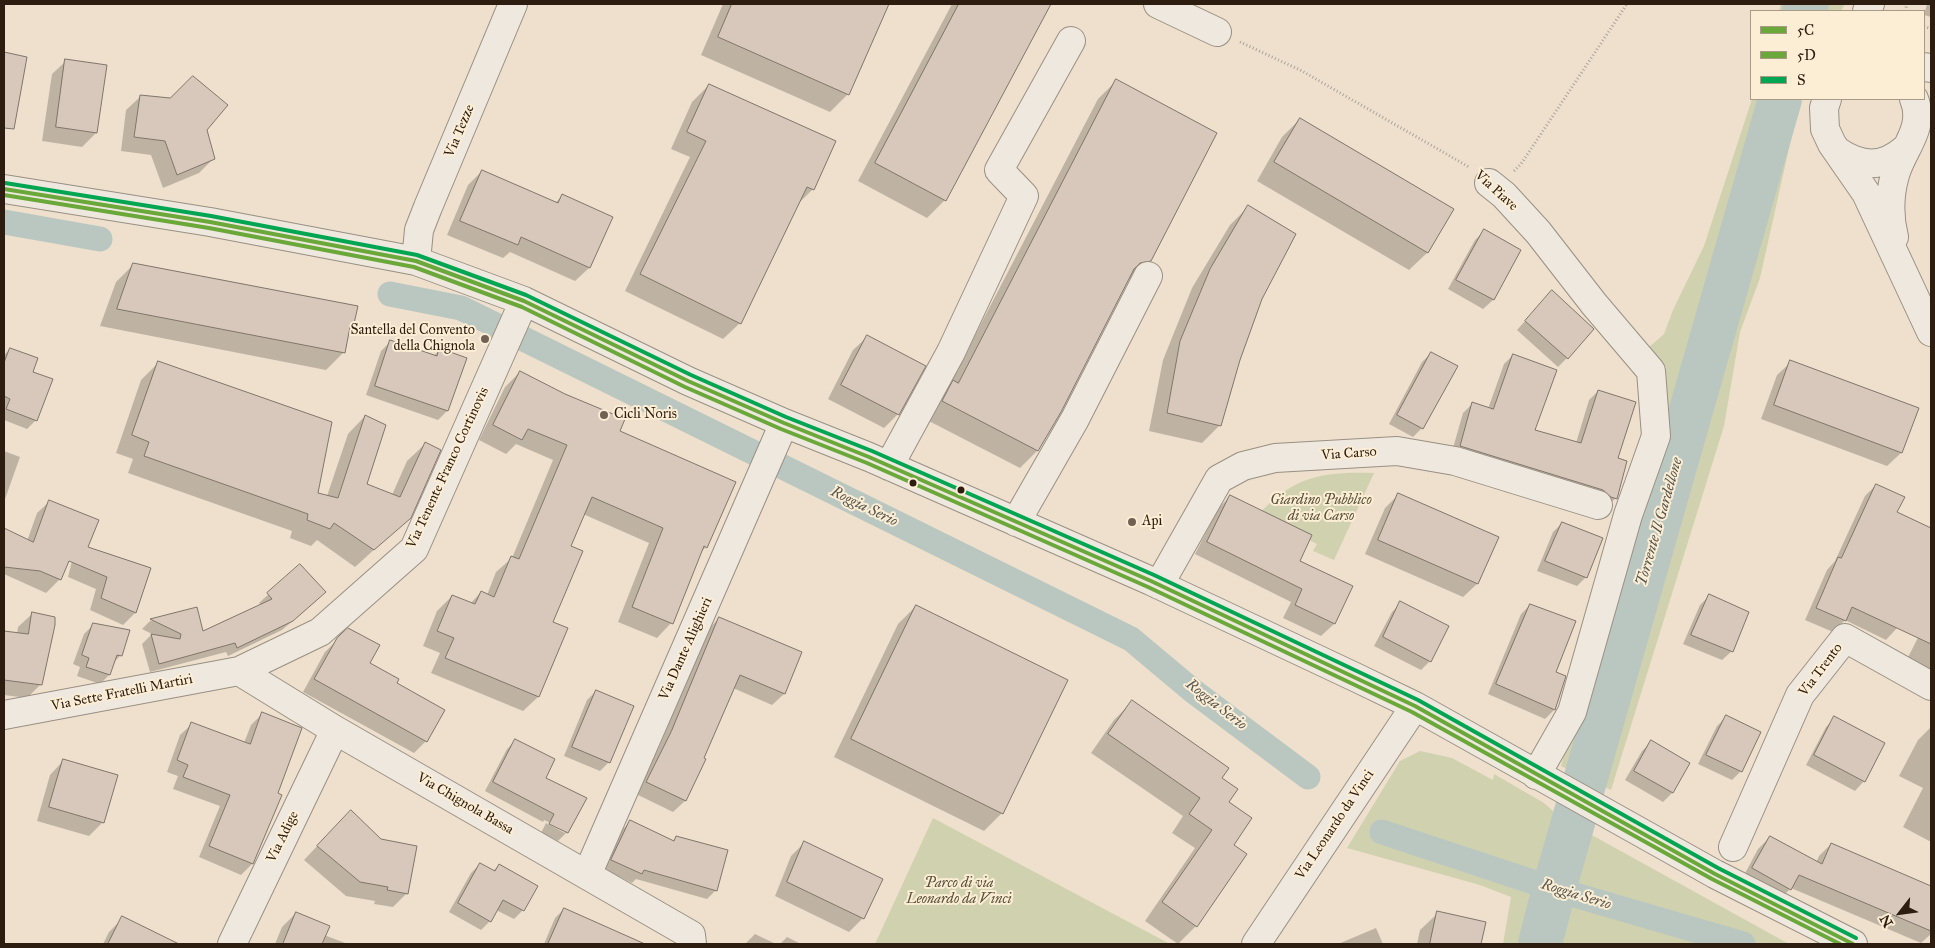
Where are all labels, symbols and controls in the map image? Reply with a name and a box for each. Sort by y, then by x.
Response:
legend [1750,10,1925,100]
text: 5C [1797,21,1814,39]
text: 5D [1797,46,1816,64]
text: S [1797,71,1806,89]
street label: Via Tezze [441,102,479,160]
street label: Via Piave [1471,167,1521,215]
place label: Santella del Convento della Chignola [350,323,475,356]
marker: Santella del Convento della Chignola [479,333,491,345]
street label: Via Tenente Franco Cortinovis [403,385,493,551]
place label: Cicli Noris [614,407,677,423]
marker: Cicli Noris [598,409,610,421]
street label: Via Carso [1321,444,1377,464]
water label: Torrente Il Gardellone [1633,456,1687,588]
unlabelled marker [908,478,918,488]
water label: Roggia Serio [828,483,900,531]
unlabelled marker [956,485,966,495]
park label: Giardino Pubblico di via Carso [1270,493,1372,526]
place label: Api [1142,514,1162,530]
marker: Api [1126,516,1138,528]
street label: Via Dante Alighieri [656,595,716,703]
street label: Via Trento [1796,640,1846,700]
street label: Via Sette Fratelli Martiri [50,671,194,715]
water label: Roggia Serio [1182,676,1250,734]
street label: Via Leonardo da Vinci [1292,767,1378,883]
street label: Via Chignola Bassa [414,770,516,838]
street label: Via Adige [263,809,303,865]
park label: Parco di via Leonardo da Vinci [906,876,1012,909]
water label: Roggia Serio [1539,876,1613,914]
north arrow [1875,888,1925,938]
text: N [1876,911,1897,930]

